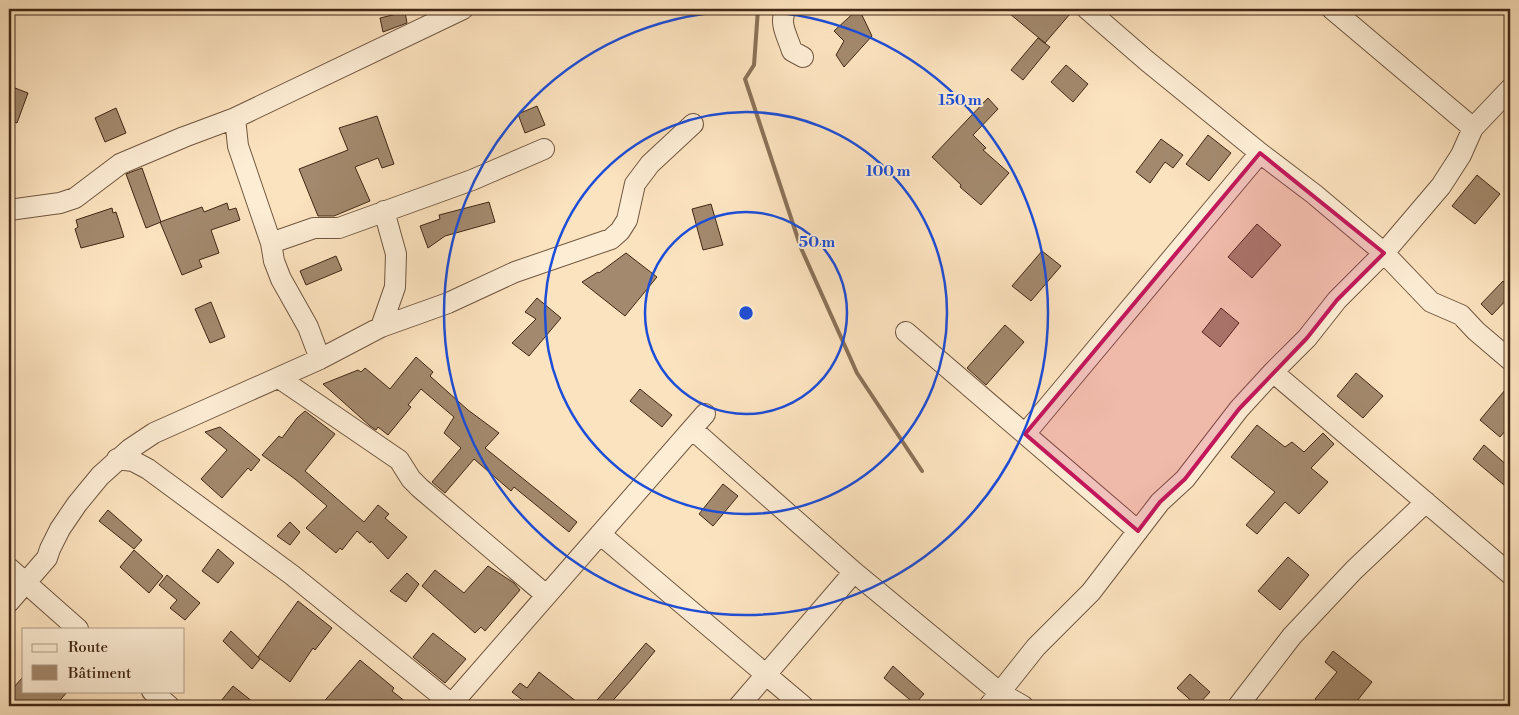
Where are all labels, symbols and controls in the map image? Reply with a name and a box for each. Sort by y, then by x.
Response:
text: 150 m [938,91,982,110]
text: 100 m [866,162,911,181]
text: 50 m [799,233,835,252]
centre of rings [737,304,755,322]
legend [22,628,185,692]
text: Route [68,638,108,657]
text: Bâtiment [67,664,132,683]

